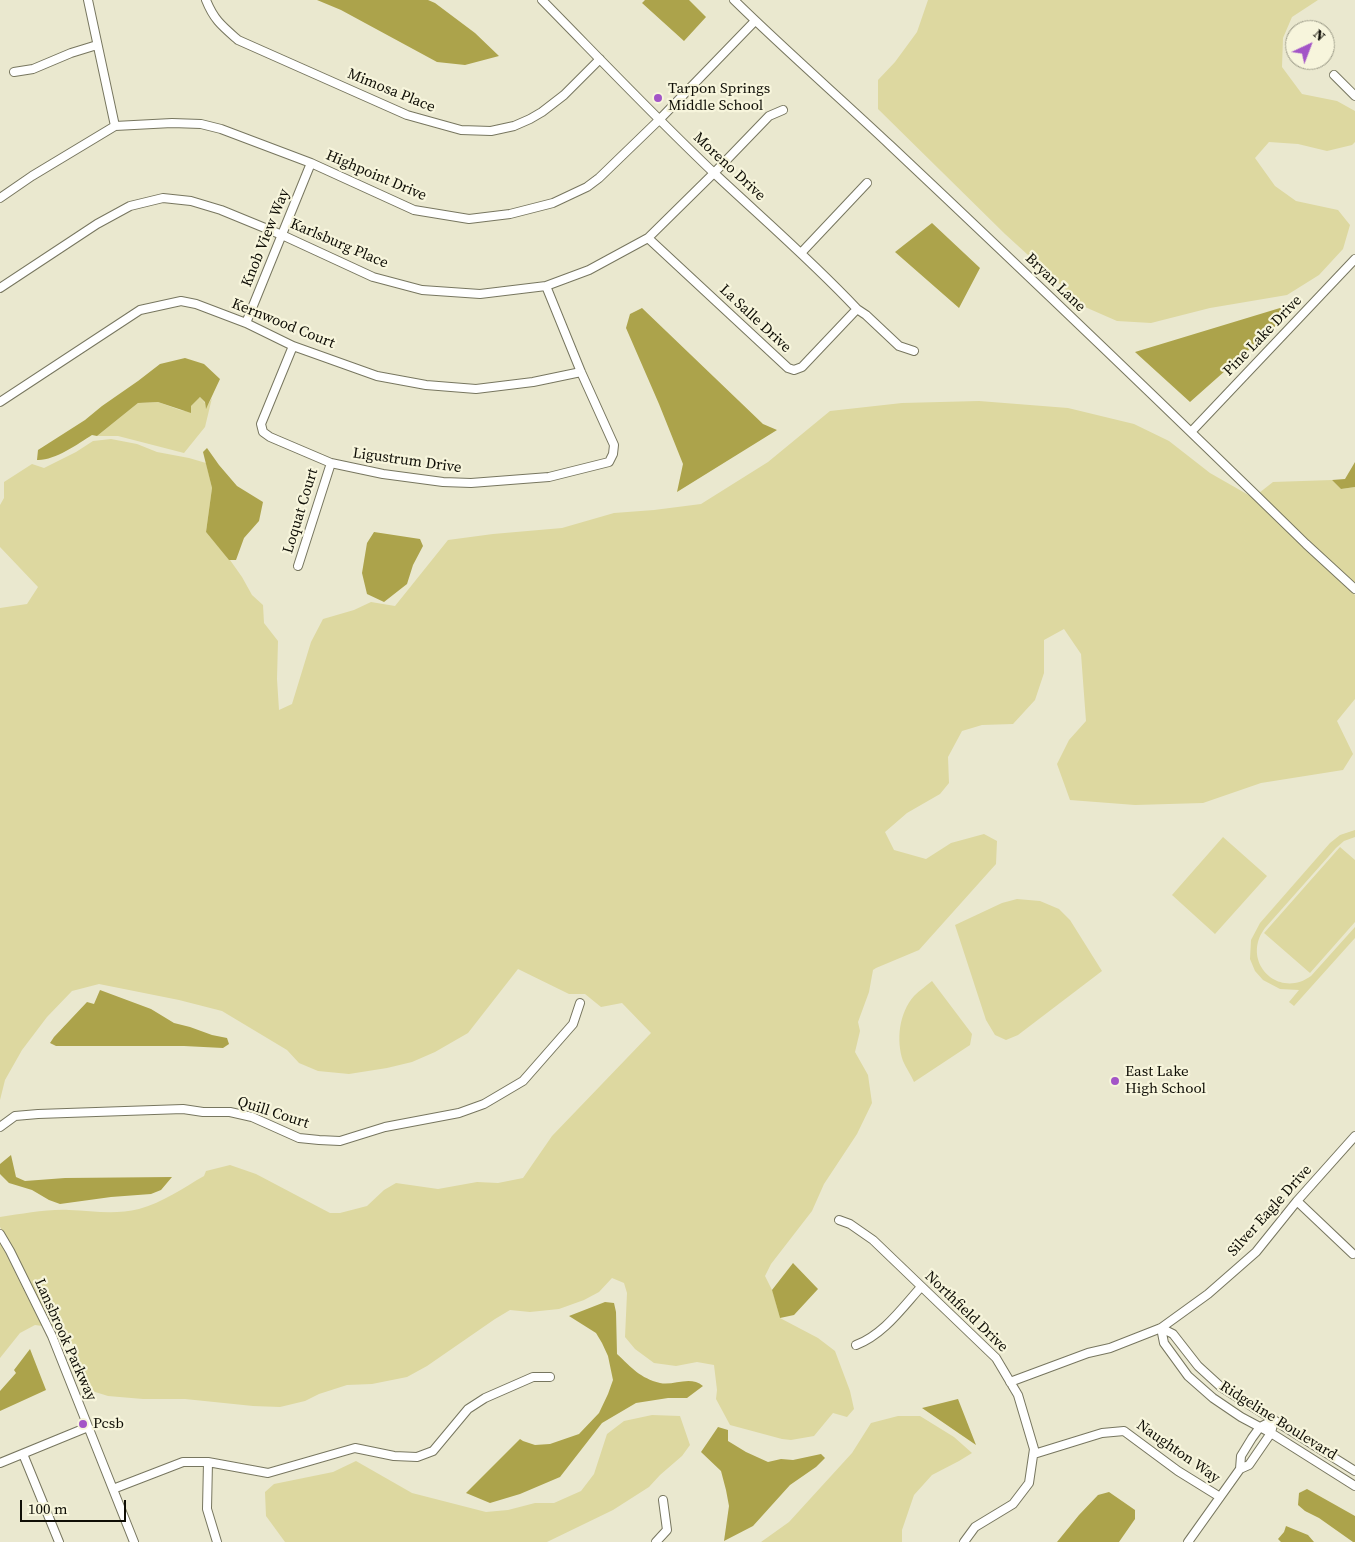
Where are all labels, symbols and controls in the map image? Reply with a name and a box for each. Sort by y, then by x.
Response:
north arrow [1285,20,1335,70]
text: N [1309,24,1330,46]
street label: Mimosa Place [344,65,438,117]
place label: Tarpon Springs Middle School [668,80,770,115]
marker: Tarpon Springs Middle School [652,92,664,104]
street label: Moreno Drive [689,129,769,205]
street label: Highpoint Drive [323,147,429,205]
street label: Knob View Way [238,186,294,290]
street label: Karlsburg Place [287,215,391,273]
street label: Bryan Lane [1021,250,1089,316]
street label: La Salle Drive [715,281,795,357]
street label: Pine Lake Drive [1220,292,1306,380]
street label: Kernwood Court [229,295,337,353]
street label: Ligustrum Drive [351,444,463,478]
street label: Loquat Court [280,466,322,556]
place label: East Lake High School [1125,1063,1206,1098]
marker: East Lake High School [1109,1075,1121,1087]
street label: Quill Court [235,1093,311,1133]
street label: Silver Eagle Drive [1224,1161,1316,1261]
street label: Northfield Drive [921,1268,1011,1356]
street label: Lansbrook Parkway [30,1276,100,1404]
street label: Ridgeline Boulevard [1216,1378,1340,1464]
place label: Pcsb [93,1415,124,1433]
street label: Naughton Way [1133,1417,1223,1487]
marker: Pcsb [77,1418,89,1430]
scale bar [22,1490,129,1522]
text: 100 m [28,1498,68,1519]

